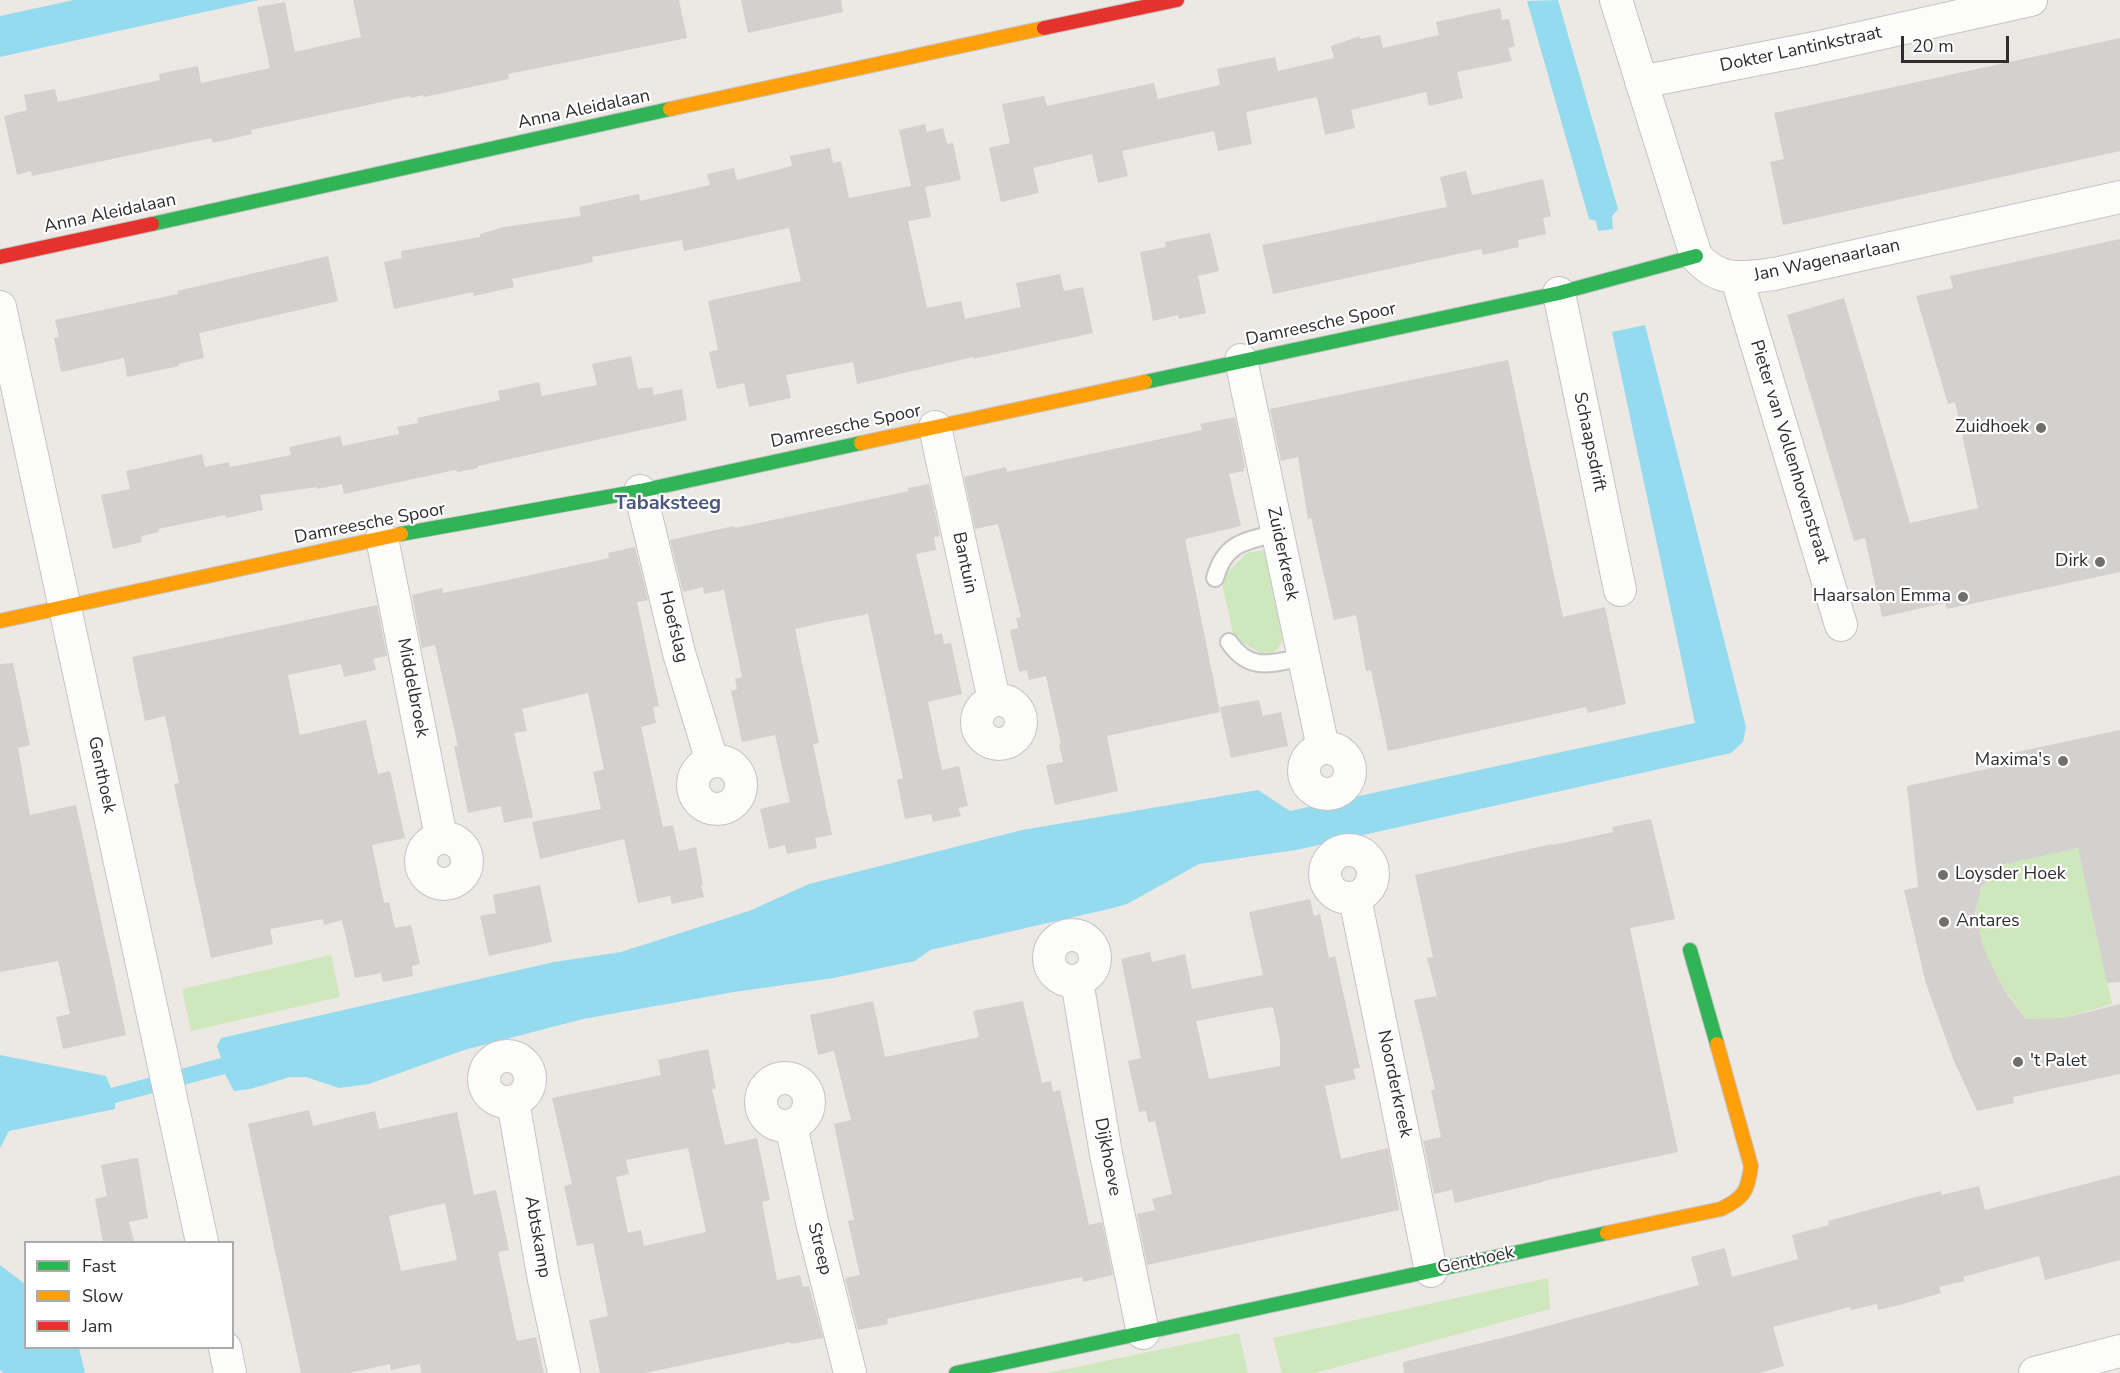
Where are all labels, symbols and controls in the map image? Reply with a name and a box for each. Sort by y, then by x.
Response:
street label: Dokter Lantinkstraat [1718,22,1884,78]
scale bar [1904,24,2012,62]
text: 20 m [1912,34,1954,58]
street label: Anna Aleidalaan [516,85,652,135]
street label: Anna Aleidalaan [42,189,178,239]
street label: Jan Wagenaarlaan [1752,235,1902,287]
street label: Damreesche Spoor [1244,299,1398,351]
street label: Pieter van Vollenhovenstraat [1745,338,1833,566]
street label: Schaapsdrift [1568,390,1610,494]
street label: Damreesche Spoor [769,401,923,453]
place label: Zuidhoek [1955,417,2029,439]
marker: Zuidhoek [2034,421,2048,435]
district label: Tabaksteeg [615,492,721,516]
street label: Damreesche Spoor [293,499,447,549]
street label: Zuiderkreek [1262,505,1302,603]
street label: Bantuin [947,530,981,596]
place label: Dirk [2055,551,2088,573]
marker: Dirk [2093,555,2107,569]
place label: Haarsalon Emma [1813,586,1951,608]
street label: Hoefslag [654,589,692,665]
marker: Haarsalon Emma [1956,590,1970,604]
street label: Middelbroek [392,636,432,740]
street label: Genthoek [82,735,120,815]
place label: Maxima's [1975,750,2051,772]
marker: Maxima's [2056,754,2070,768]
place label: Loysder Hoek [1955,864,2066,886]
marker: Loysder Hoek [1936,868,1950,882]
place label: Antares [1956,911,2020,933]
marker: Antares [1937,915,1951,929]
street label: Noorderkreek [1372,1028,1416,1140]
place label: 't Palet [2030,1051,2087,1073]
marker: 't Palet [2011,1055,2025,1069]
street label: Dijkhoeve [1089,1116,1125,1198]
street label: Abtskamp [519,1194,555,1280]
street label: Streep [802,1221,836,1277]
legend [24,1241,234,1349]
street label: Genthoek [1436,1242,1516,1280]
text: Fast [82,1254,116,1278]
text: Slow [82,1284,123,1308]
text: Jam [82,1314,113,1338]

